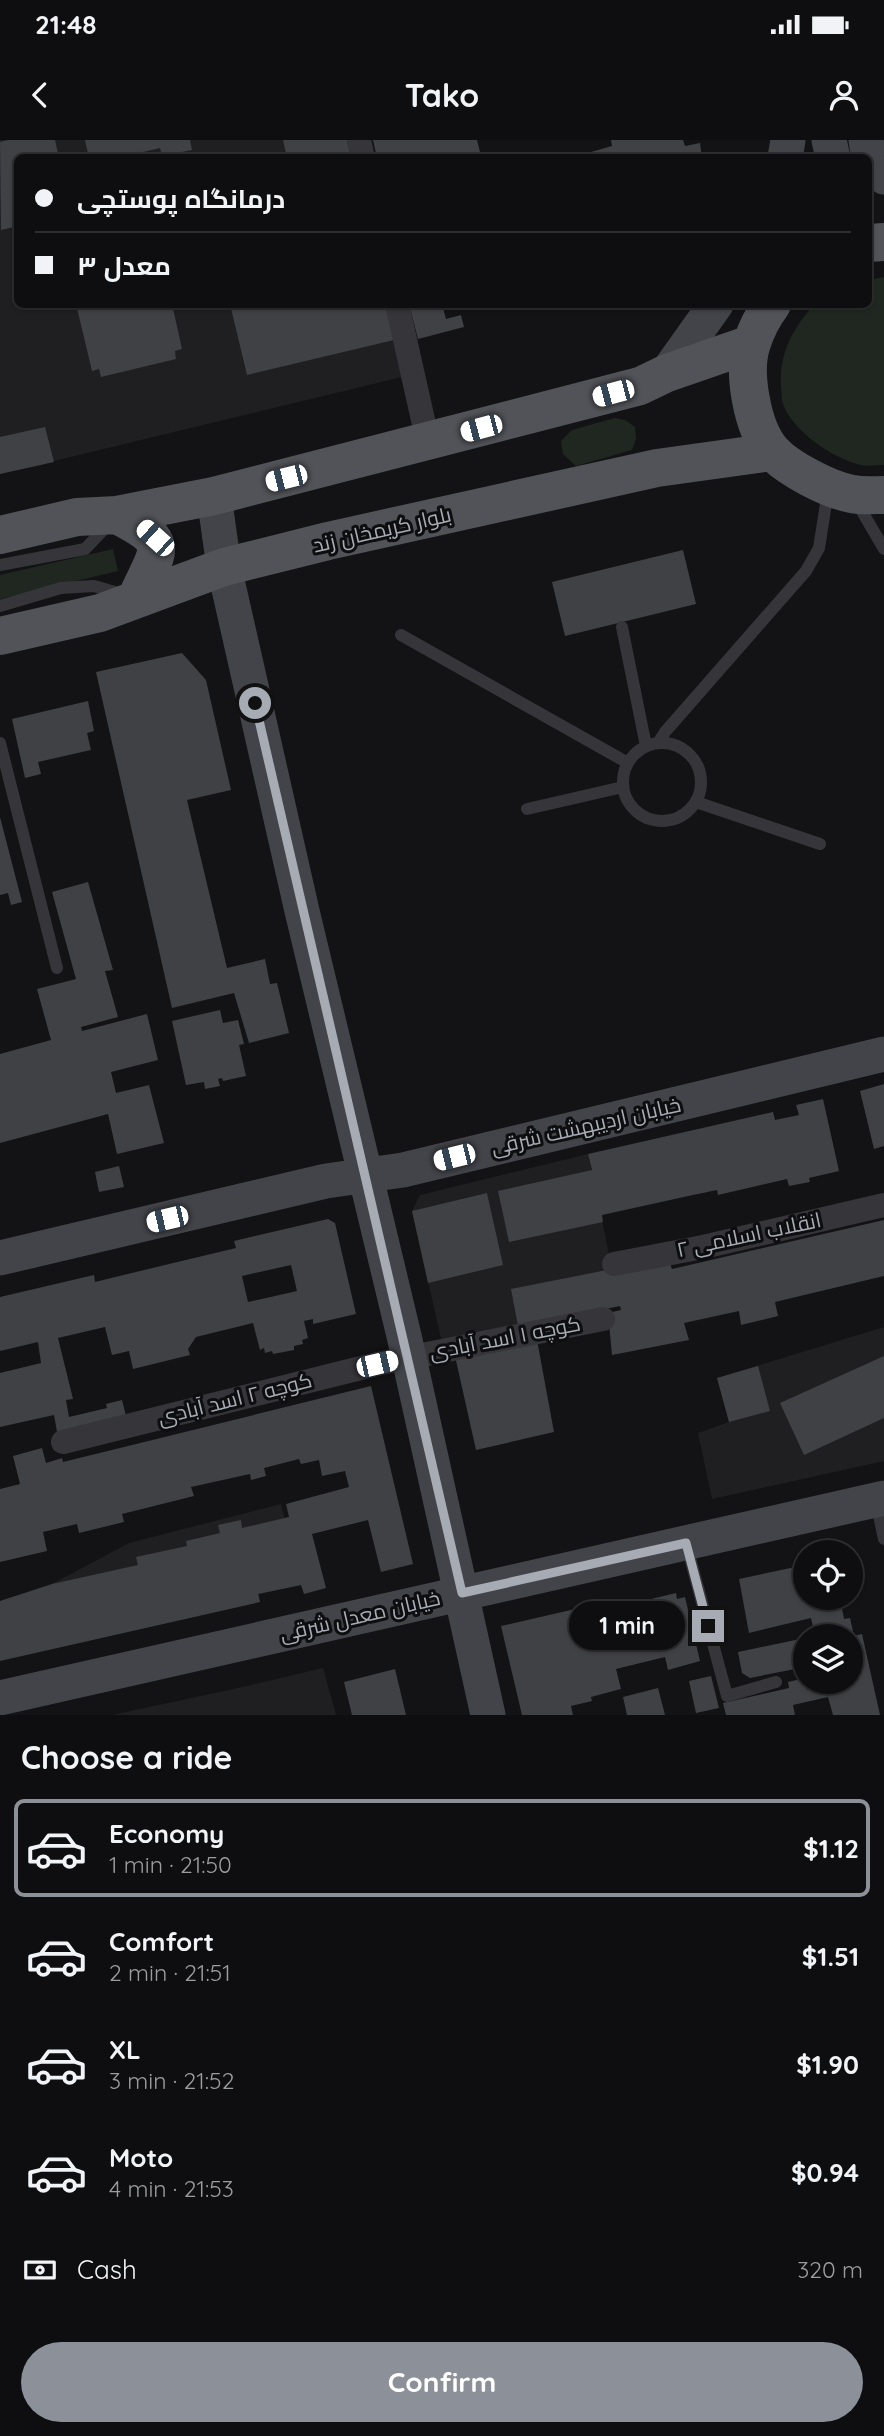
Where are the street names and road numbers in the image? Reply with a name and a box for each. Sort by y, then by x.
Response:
street label: بلوار کریمخان زند [310,500,454,559]
street label: خیابان اردیبهشت شرقی [488,1091,683,1160]
street label: ۲ انقلاب اسلامی [674,1206,824,1263]
street label: کوچه ۱ اسد آبادی [427,1310,583,1366]
street label: کوچه ۲ اسد آبادی [155,1366,315,1432]
street label: خیابان معدل شرقی [277,1584,443,1647]

